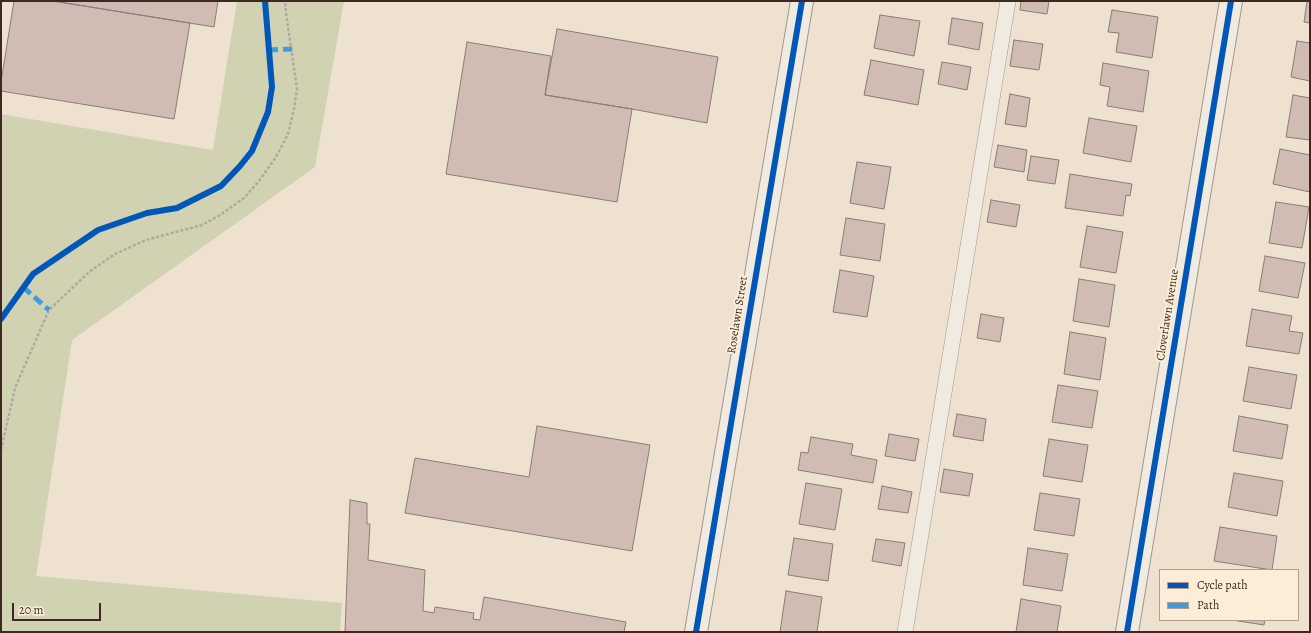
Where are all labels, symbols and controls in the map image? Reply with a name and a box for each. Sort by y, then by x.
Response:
street label: Cloverlawn Avenue [1154,268,1182,362]
street label: Roselawn Street [725,275,751,355]
legend [1159,569,1299,621]
text: Cycle path [1197,577,1248,593]
scale bar [14,595,103,621]
text: Path [1197,597,1219,613]
text: 20 m [19,602,43,618]

